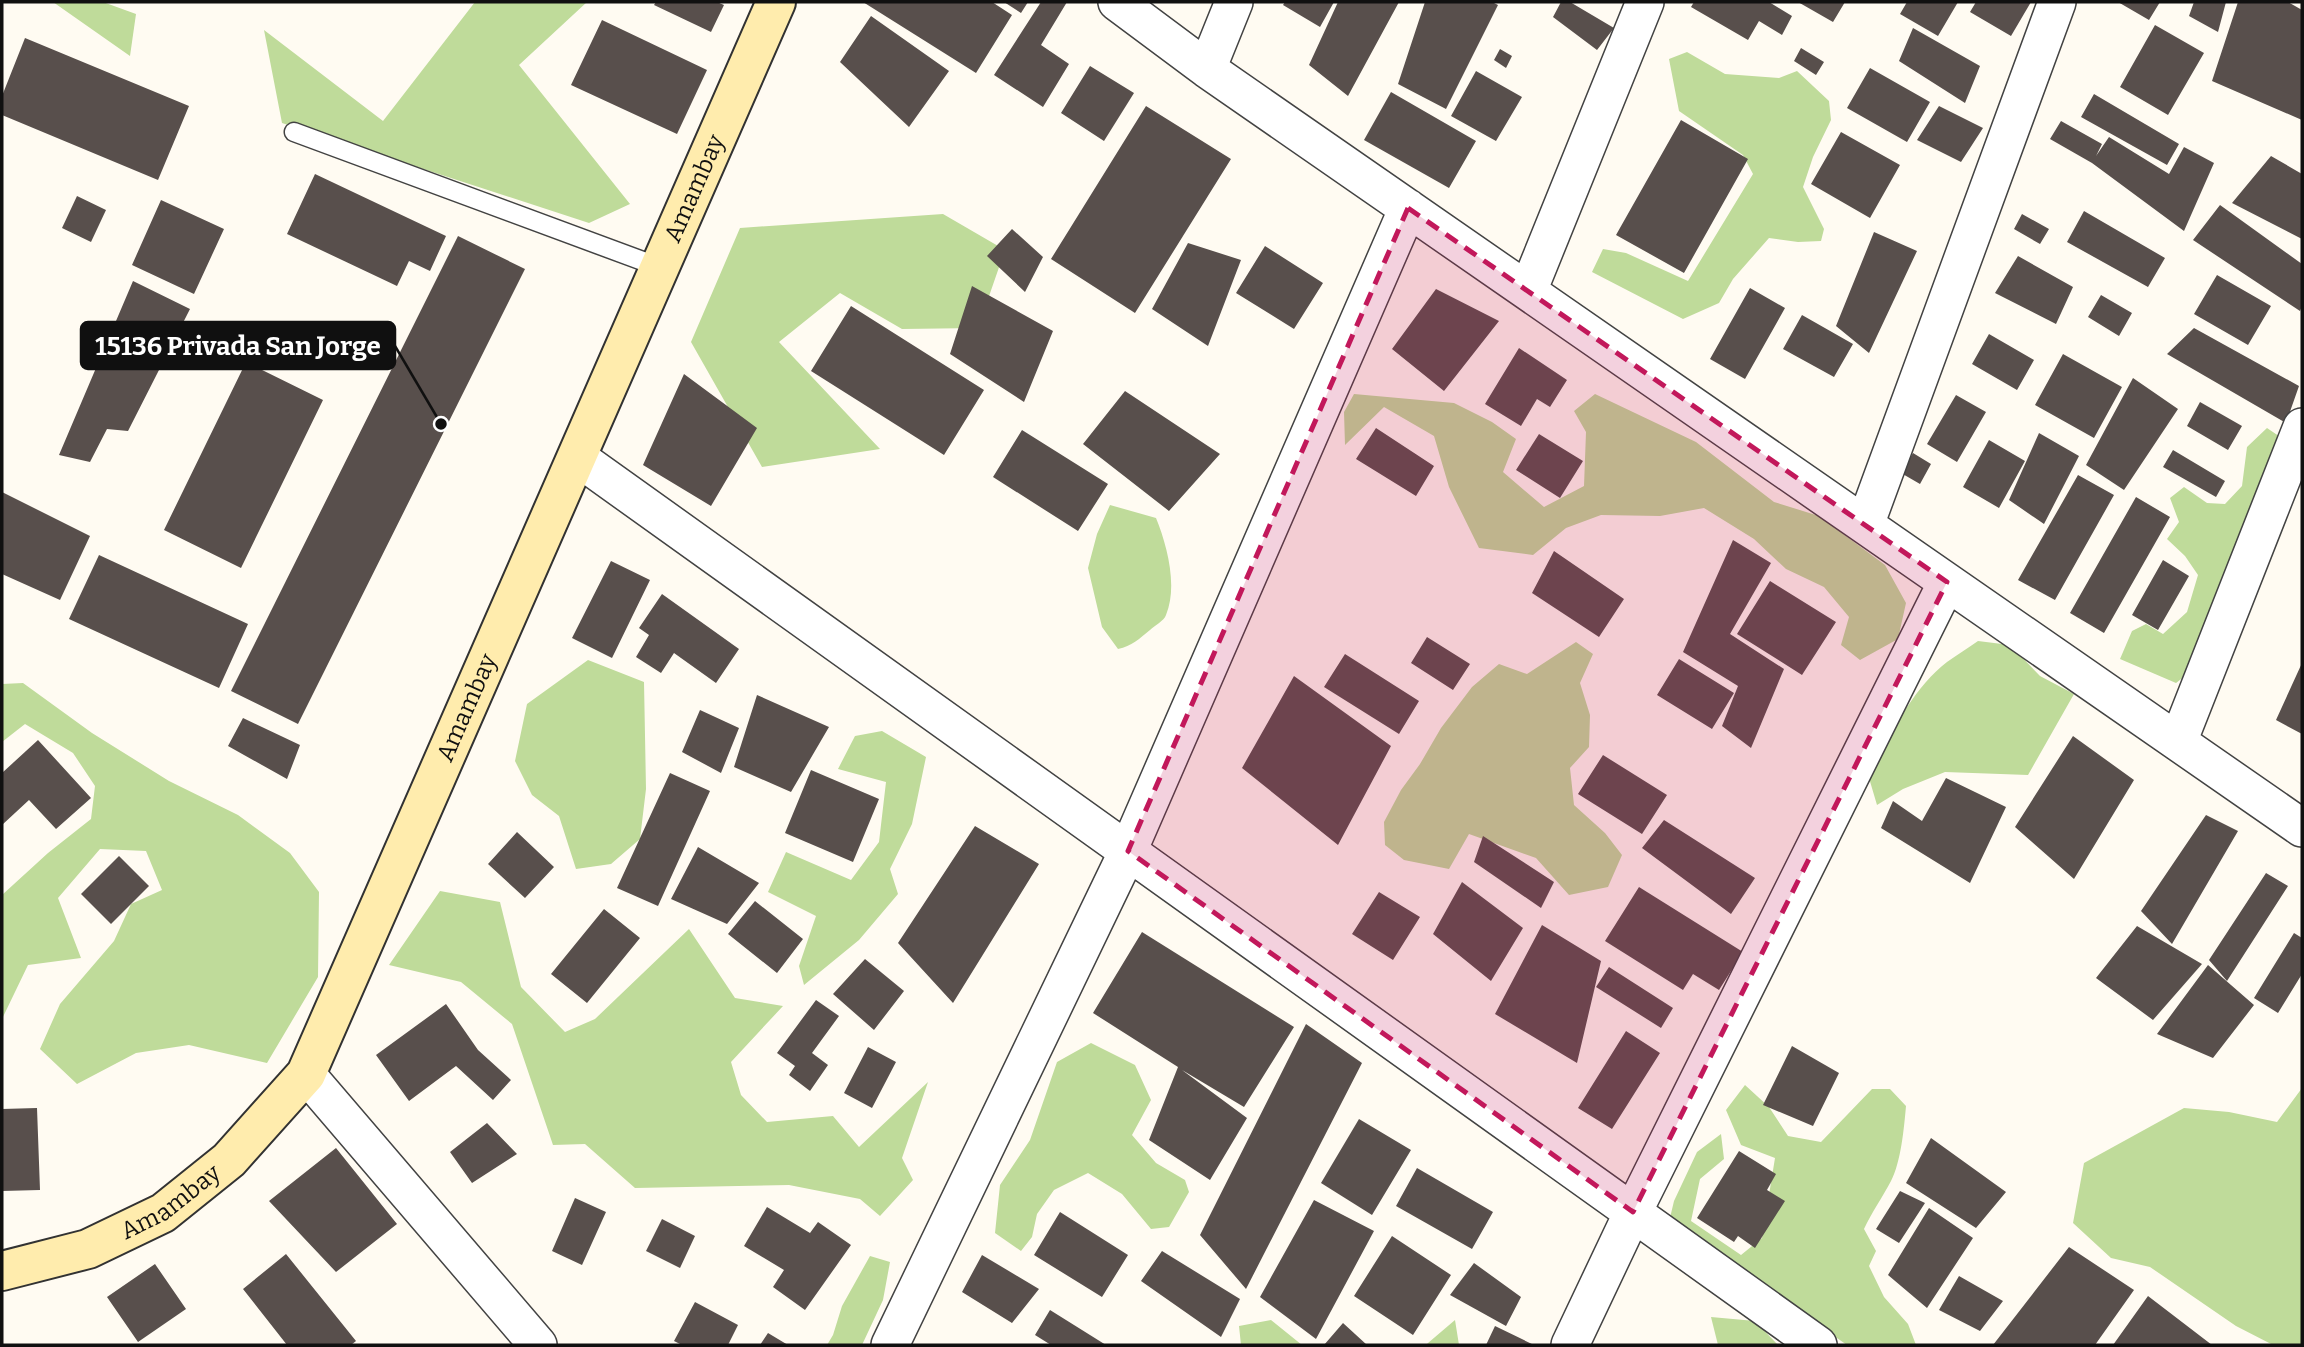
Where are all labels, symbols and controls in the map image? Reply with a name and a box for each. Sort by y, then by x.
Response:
street label: Amambay [658,130,730,246]
callout: 15136 Privada San Jorge [81,322,395,369]
text: 15136 Privada San Jorge [95,331,381,362]
street label: Amambay [431,649,503,766]
street label: Amambay [116,1159,226,1245]

